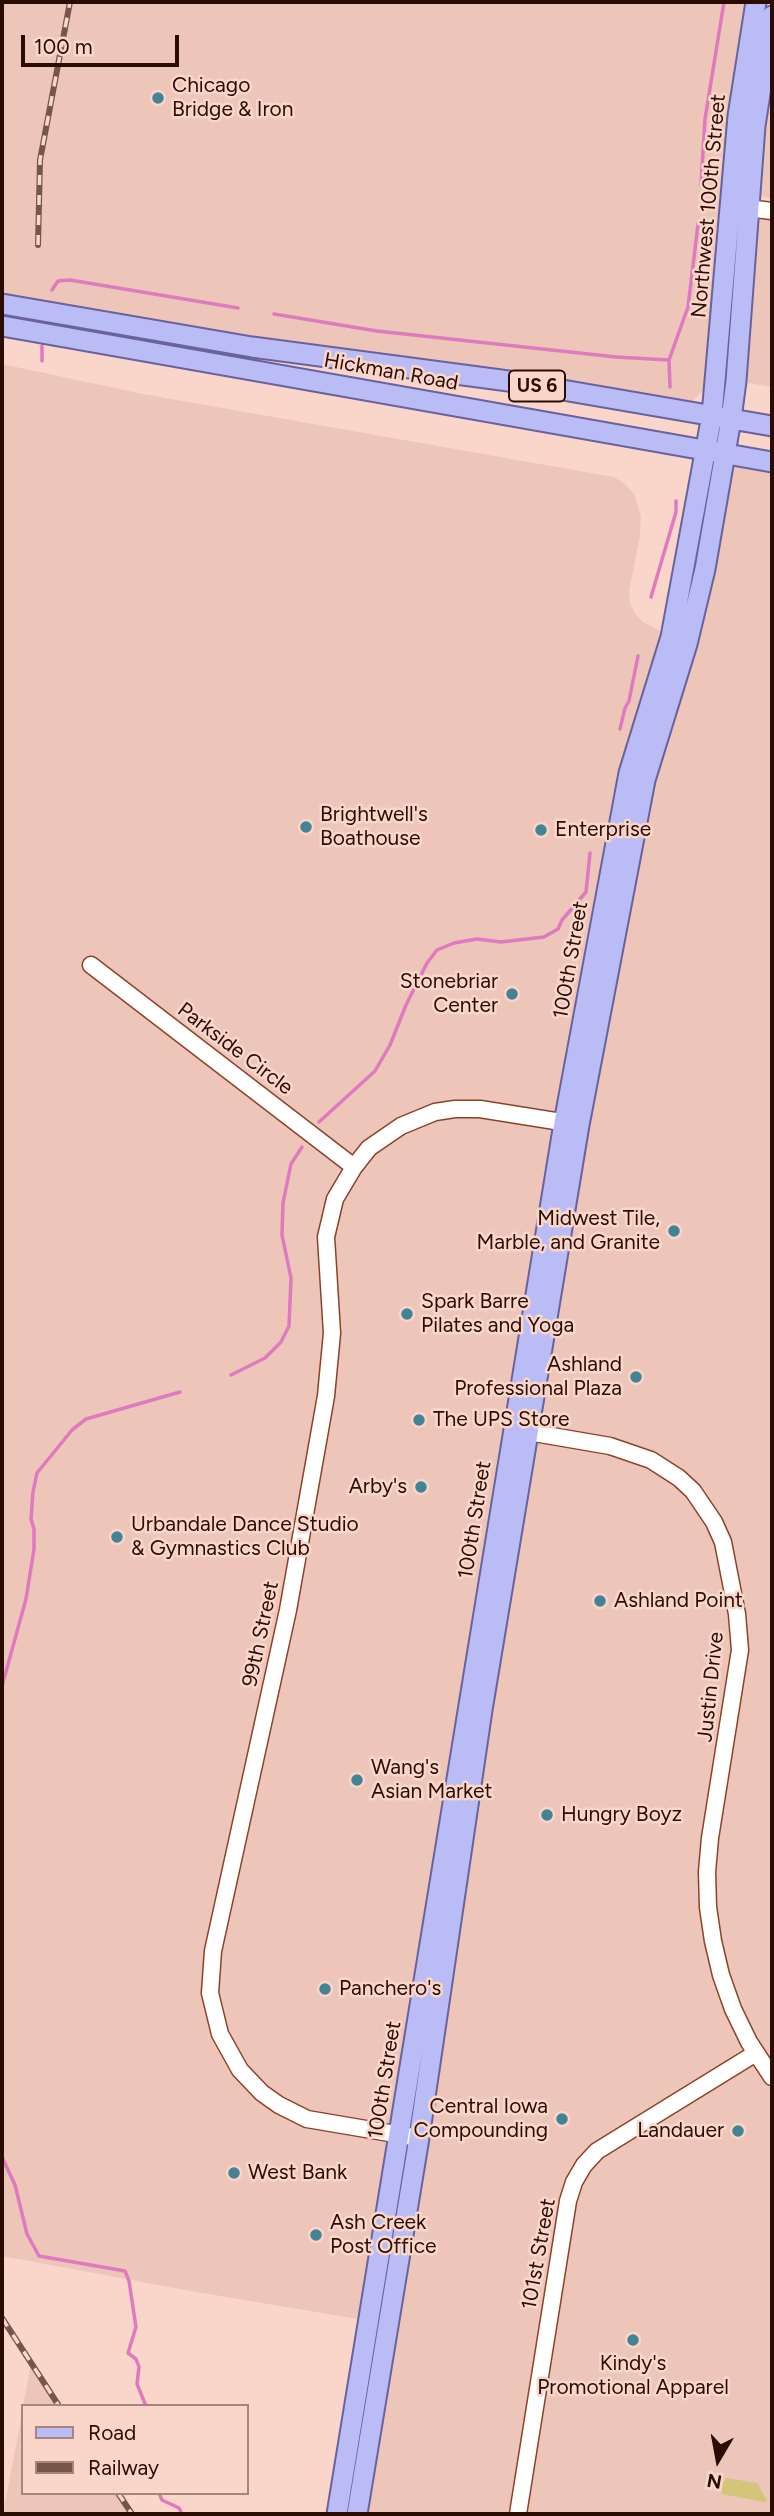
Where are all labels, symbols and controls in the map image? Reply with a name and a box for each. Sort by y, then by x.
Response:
scale bar [24,21,182,65]
text: 100 m [34,34,93,59]
place label: Chicago Bridge & Iron [172,73,293,123]
marker: Chicago Bridge & Iron [150,90,166,106]
street label: Northwest 100th Street [687,93,731,319]
street label: Hickman Road [322,348,460,396]
road number: US 6 [509,370,565,402]
place label: Brightwell's Boathouse [320,802,428,852]
place label: Enterprise [555,817,651,843]
marker: Brightwell's Boathouse [298,819,314,835]
marker: Enterprise [533,822,549,838]
street label: 100th Street [548,899,594,1021]
place label: Stonebriar Center [400,969,498,1019]
marker: Stonebriar Center [504,986,520,1002]
street label: Parkside Circle [172,997,298,1101]
place label: Midwest Tile, Marble, and Granite [476,1206,660,1256]
marker: Midwest Tile, Marble, and Granite [666,1223,682,1239]
place label: Spark Barre Pilates and Yoga [421,1289,574,1339]
marker: Spark Barre Pilates and Yoga [399,1306,415,1322]
place label: Ashland Professional Plaza [454,1352,622,1402]
marker: Ashland Professional Plaza [628,1369,644,1385]
place label: The UPS Store [433,1407,570,1433]
marker: The UPS Store [411,1412,427,1428]
street label: 100th Street [453,1459,497,1581]
place label: Arby's [349,1474,407,1500]
marker: Arby's [413,1479,429,1495]
place label: Urbandale Dance Studio & Gymnastics Club [131,1512,359,1562]
marker: Urbandale Dance Studio & Gymnastics Club [109,1529,125,1545]
street label: 99th Street [238,1579,284,1689]
place label: Ashland Point [614,1588,743,1614]
marker: Ashland Point [592,1593,608,1609]
street label: Justin Drive [693,1631,729,1743]
place label: Wang's Asian Market [371,1755,492,1805]
marker: Wang's Asian Market [349,1772,365,1788]
place label: Hungry Boyz [561,1802,682,1828]
marker: Hungry Boyz [539,1807,555,1823]
place label: Panchero's [339,1976,441,2002]
marker: Panchero's [317,1981,333,1997]
street label: 100th Street [363,2019,407,2141]
place label: Central Iowa Compounding [414,2094,548,2144]
marker: Central Iowa Compounding [554,2111,570,2127]
place label: Landauer [637,2118,724,2144]
marker: Landauer [730,2123,746,2139]
place label: West Bank [248,2160,347,2186]
marker: West Bank [226,2165,242,2181]
street label: 101st Street [517,2196,561,2312]
place label: Ash Creek Post Office [330,2210,437,2260]
marker: Ash Creek Post Office [308,2227,324,2243]
marker: Kindy's Promotional Apparel [625,2332,641,2348]
place label: Kindy's Promotional Apparel [537,2351,729,2401]
legend [21,2404,248,2495]
text: Road [88,2420,136,2445]
north arrow [683,2425,753,2495]
text: Railway [88,2455,159,2480]
text: N [705,2469,723,2494]

